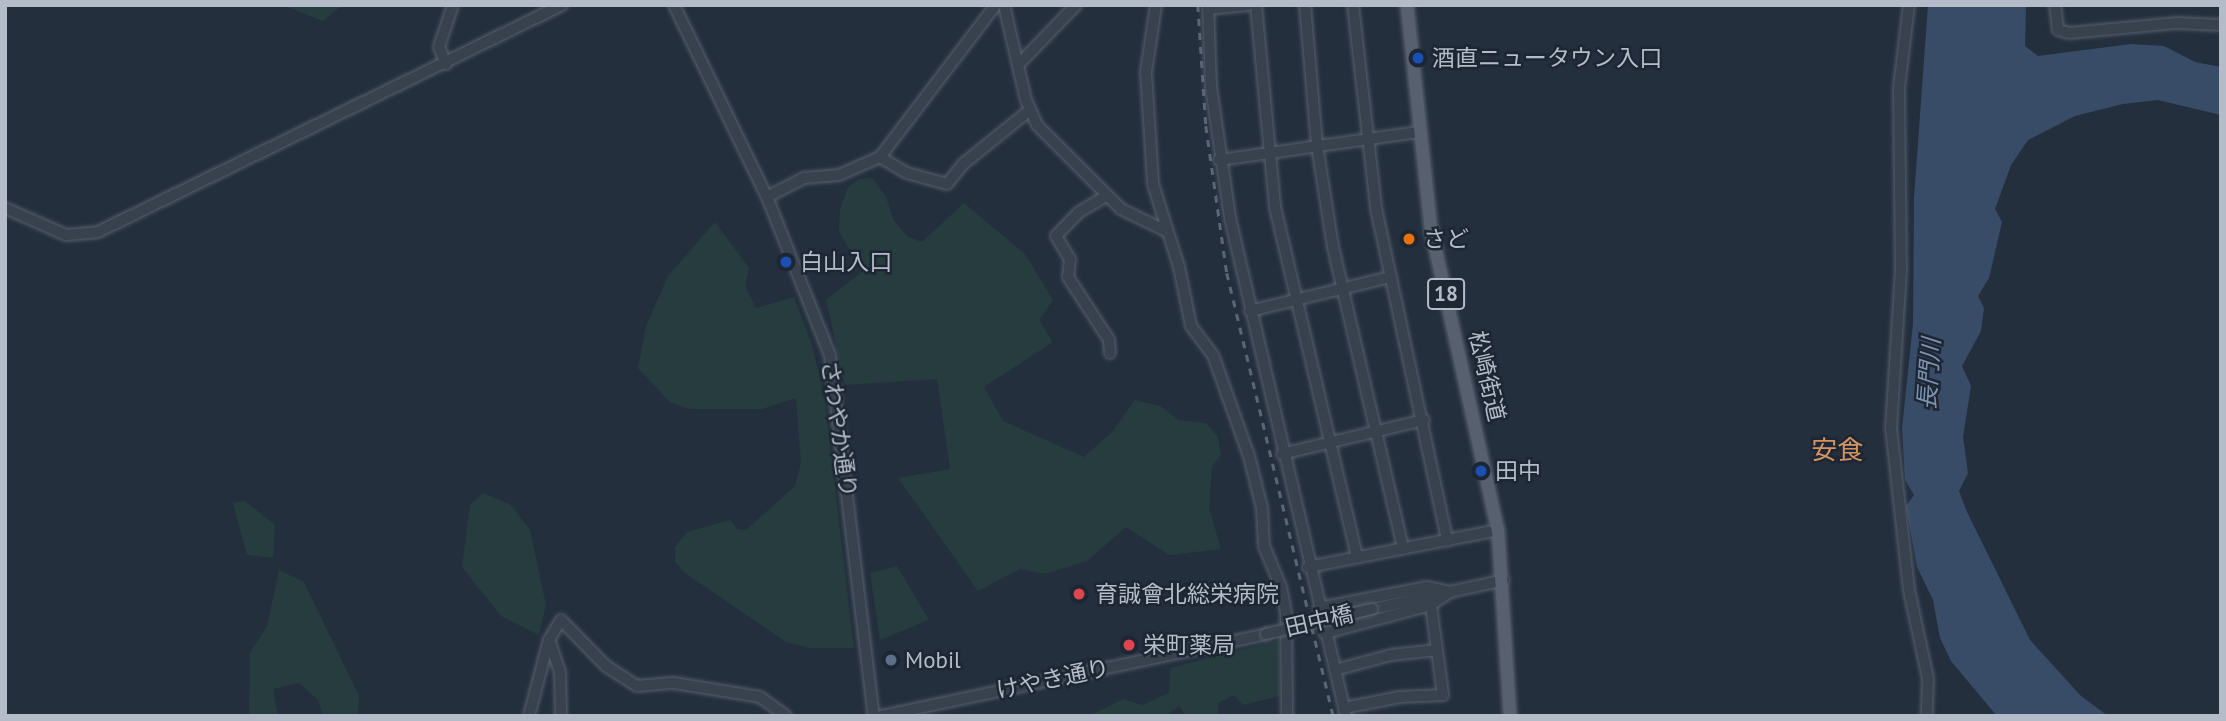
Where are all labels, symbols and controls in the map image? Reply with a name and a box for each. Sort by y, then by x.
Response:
place label: 酒直ニュータウン入口 [1432,44,1662,72]
marker: 酒直ニュータウン入口 [1410,50,1426,66]
place label: さど [1423,225,1469,253]
marker: さど [1401,231,1417,247]
place label: 白山入口 [800,248,892,276]
marker: 白山入口 [778,254,794,270]
road number: 18 [1427,276,1465,312]
street label: 松崎街道 [1463,328,1511,424]
water label: 長門川 [1912,337,1946,411]
street label: さわやか通り [816,359,862,499]
district label: 安食 [1811,434,1863,466]
place label: 田中 [1495,457,1541,485]
marker: 田中 [1473,463,1489,479]
place label: 育誠會北総栄病院 [1095,580,1279,608]
marker: 育誠會北総栄病院 [1069,584,1089,604]
street label: 田中橋 [1282,600,1356,642]
place label: 栄町薬局 [1143,631,1235,659]
marker: 栄町薬局 [1121,637,1137,653]
place label: Mobil [905,646,961,674]
marker: Mobil [883,652,899,668]
street label: けやき通り [994,654,1112,704]

